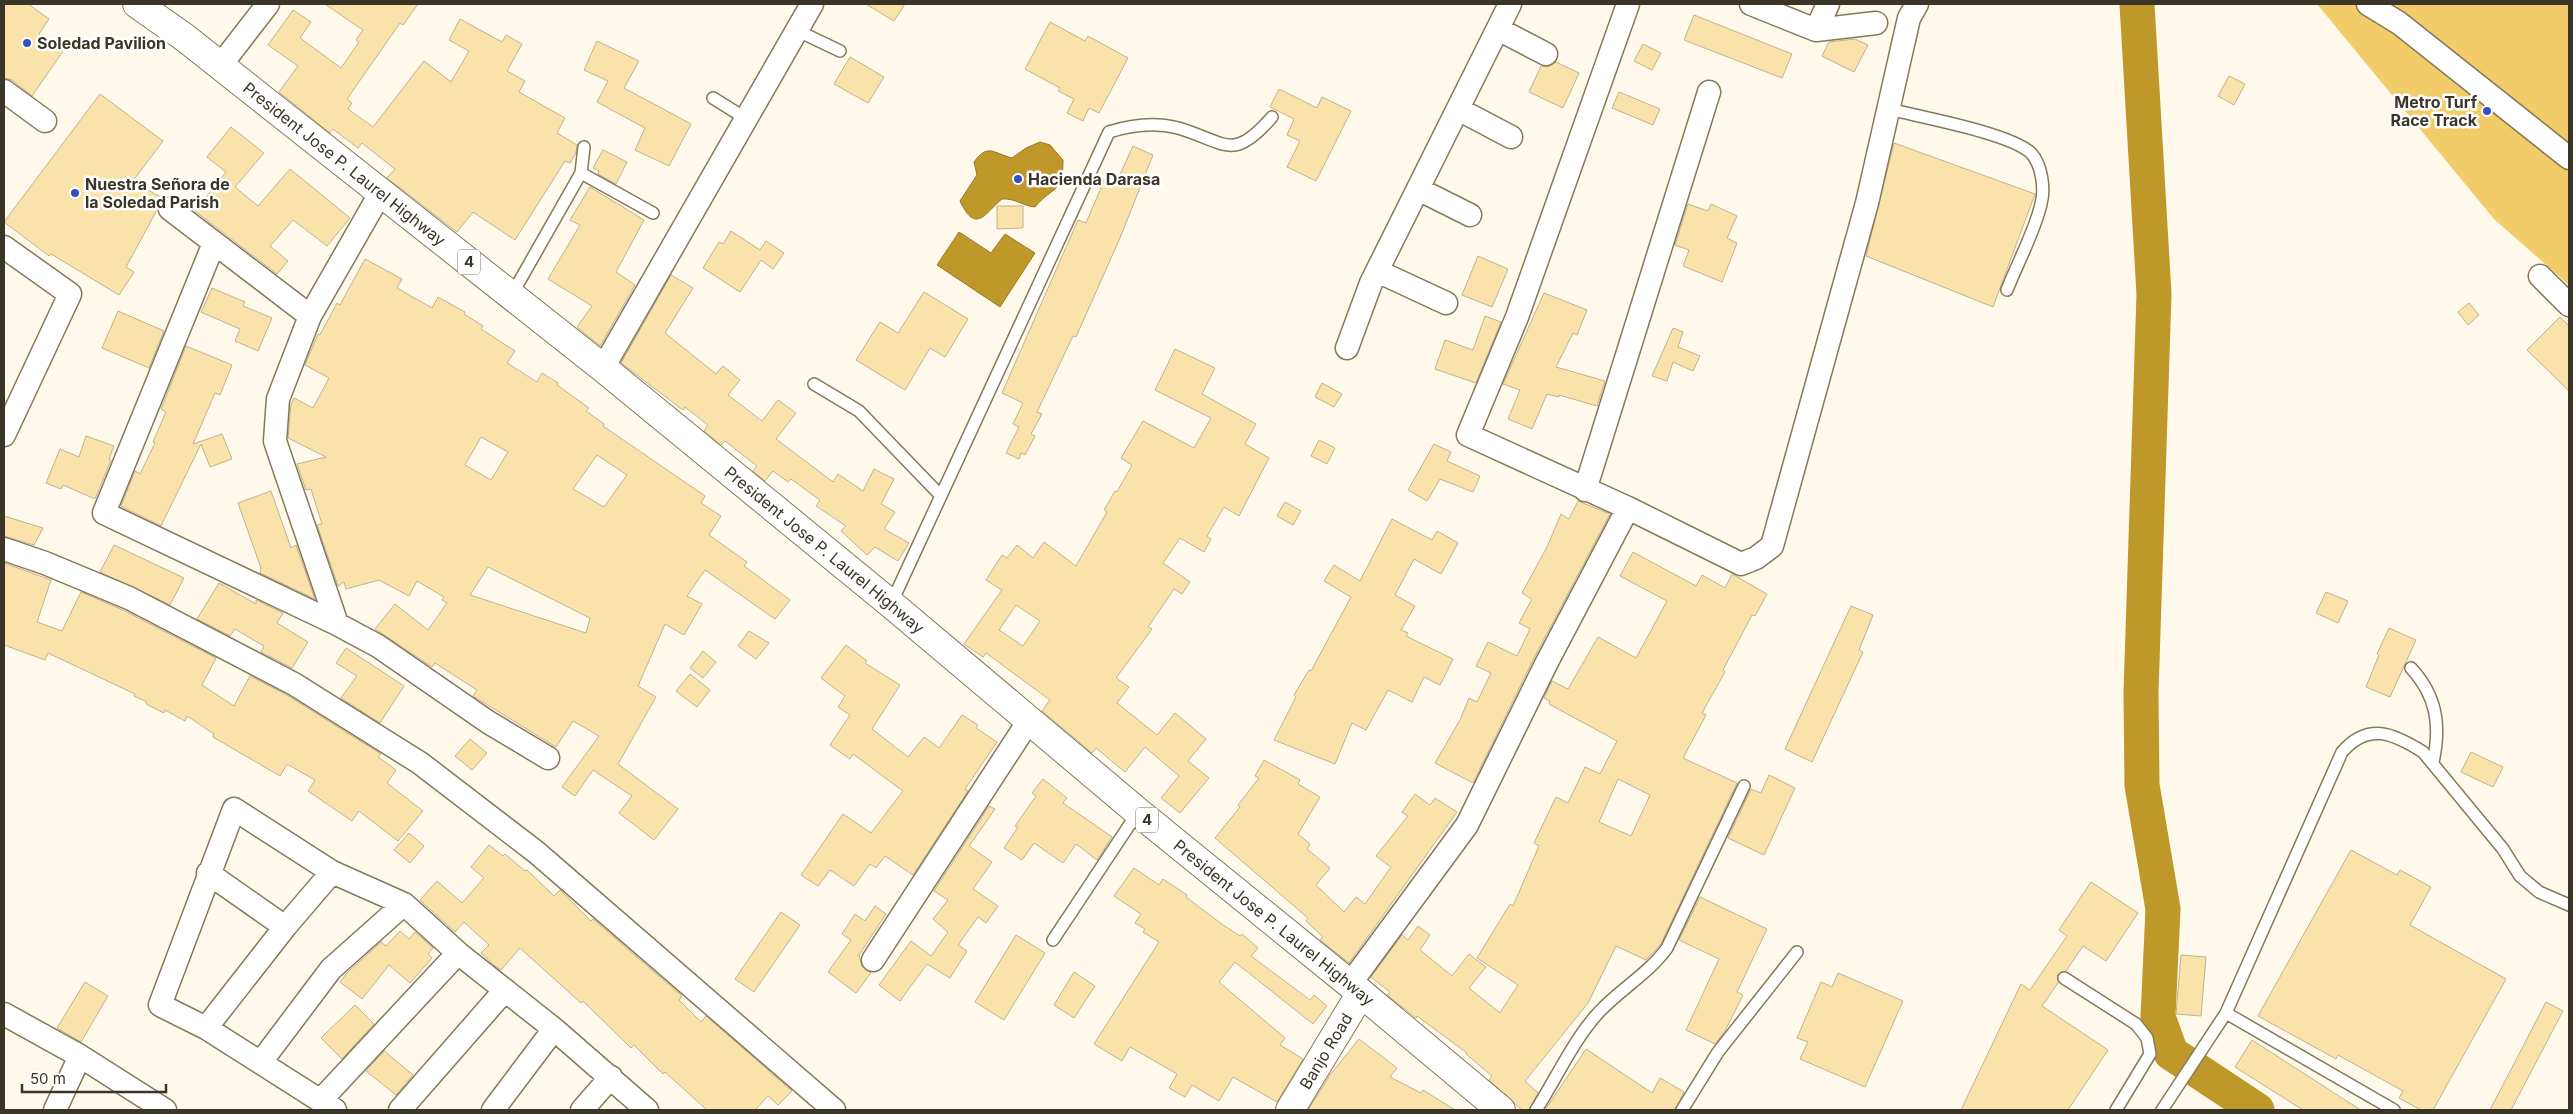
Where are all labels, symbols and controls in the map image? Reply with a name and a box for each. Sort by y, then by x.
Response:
place label: Soledad Pavilion [37,33,166,53]
marker: Soledad Pavilion [21,37,33,49]
street label: President Jose P. Laurel Highway [239,78,450,250]
place label: Metro Turf Race Track [2390,92,2478,130]
marker: Metro Turf Race Track [2481,105,2493,117]
place label: Hacienda Darasa [1028,169,1160,189]
marker: Hacienda Darasa [1012,173,1024,185]
place label: Nuestra Señora de la Soledad Parish [85,174,230,212]
marker: Nuestra Señora de la Soledad Parish [69,187,81,199]
road number: 4 [458,250,480,274]
street label: President Jose P. Laurel Highway [721,462,928,638]
road number: 4 [1136,808,1158,832]
street label: President Jose P. Laurel Highway [1170,835,1378,1010]
street label: Banjo Road [1295,1009,1357,1093]
scale bar [22,1062,166,1094]
text: 50 m [30,1069,66,1088]

